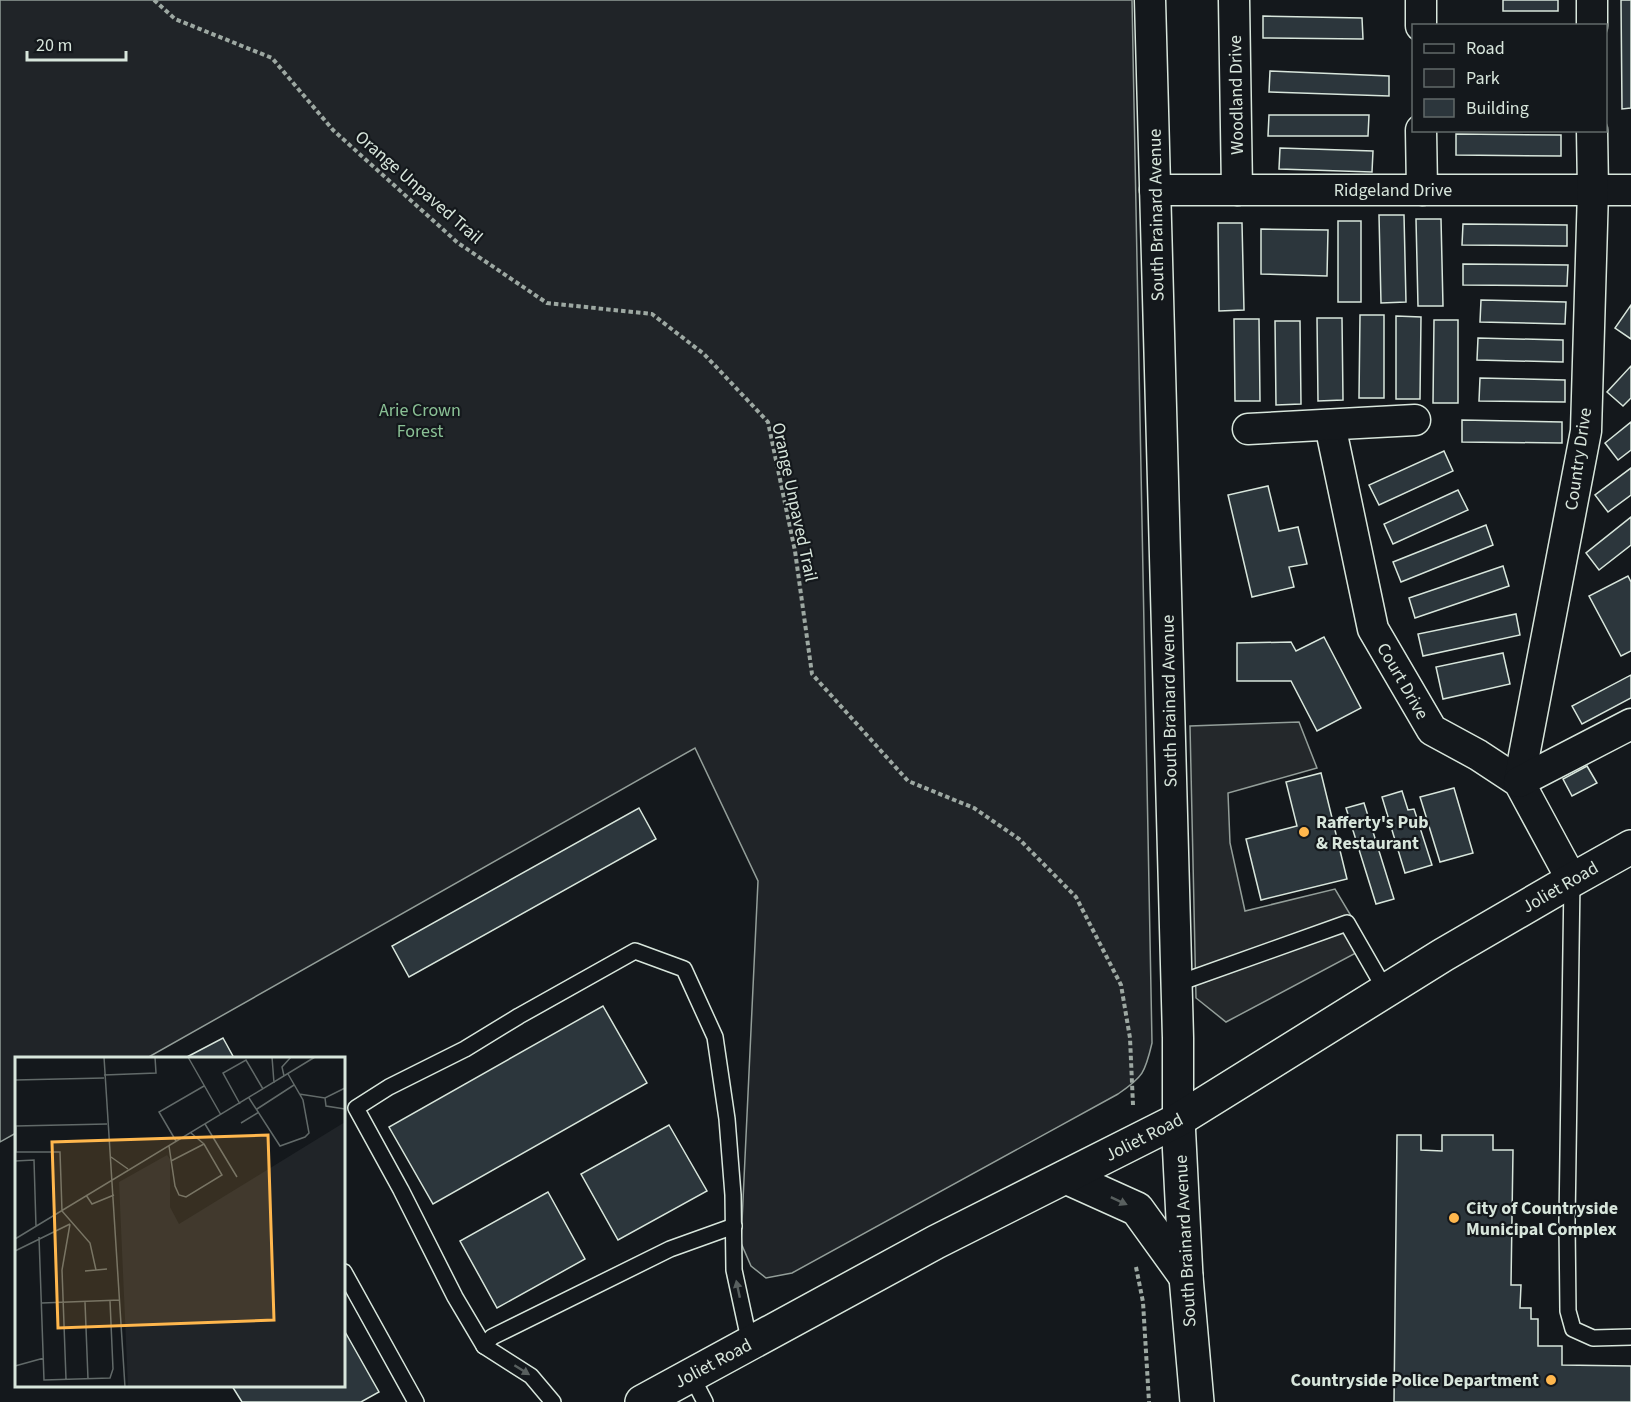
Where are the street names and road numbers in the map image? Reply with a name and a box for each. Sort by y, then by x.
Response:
street label: Woodland Drive [1223,35,1250,155]
street label: Orange Unpaved Trail [349,125,488,250]
street label: South Brainard Avenue [1142,128,1171,301]
street label: Ridgeland Drive [1334,178,1452,203]
street label: Country Drive [1559,406,1598,512]
street label: Orange Unpaved Trail [765,420,824,584]
street label: South Brainard Avenue [1155,614,1184,787]
street label: Court Drive [1371,638,1435,724]
street label: Joliet Road [1517,855,1603,919]
street label: Joliet Road [1101,1107,1188,1168]
street label: South Brainard Avenue [1168,1154,1202,1328]
street label: Joliet Road [670,1333,756,1394]

